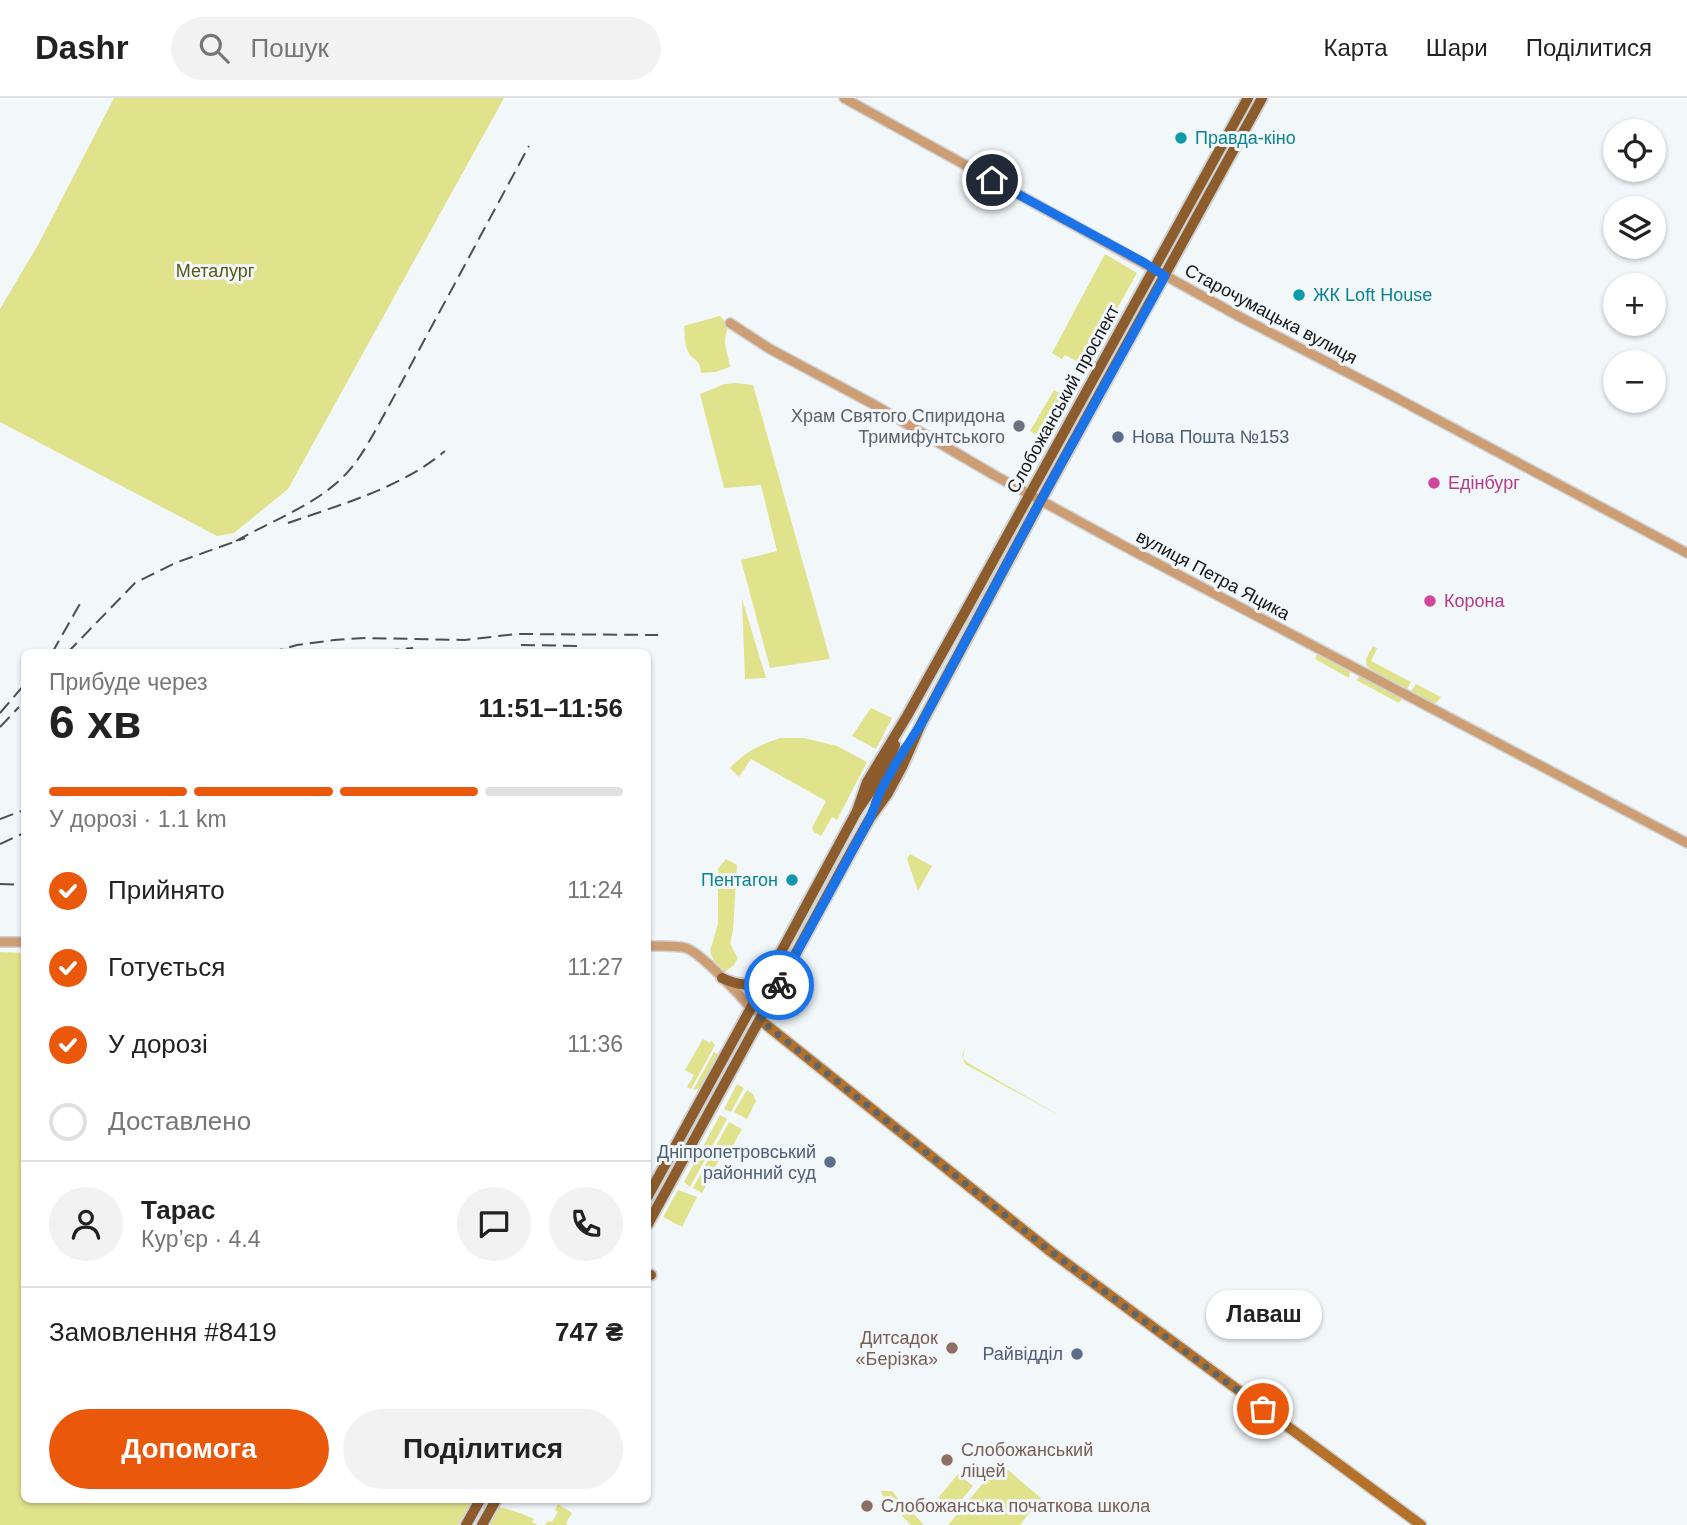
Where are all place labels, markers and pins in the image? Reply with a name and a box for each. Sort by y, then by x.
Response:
place label: Правда-кіно [1195,128,1296,148]
marker: Правда-кіно [1173,130,1189,146]
pin [962,150,1022,210]
place label: ЖК Loft House [1313,285,1432,305]
marker: ЖК Loft House [1291,287,1307,303]
place label: Храм Святого Спиридона Тримифунтського [791,406,1006,447]
marker: Храм Святого Спиридона Тримифунтського [1011,418,1027,434]
place label: Нова Пошта №153 [1132,427,1289,447]
marker: Нова Пошта №153 [1110,429,1126,445]
place label: Едінбург [1448,473,1520,493]
marker: Едінбург [1426,475,1442,491]
place label: Корона [1444,591,1505,611]
marker: Корона [1422,593,1438,609]
place label: Пентагон [701,870,778,890]
marker: Пентагон [784,872,800,888]
place label: Дніпропетровський районний суд [657,1142,816,1183]
marker: Дніпропетровський районний суд [822,1154,838,1170]
callout: Лаваш [1205,1290,1321,1339]
place label: Дитсадок «Берізка» [856,1328,938,1369]
marker: Дитсадок «Берізка» [944,1340,960,1356]
place label: Райвідділ [982,1344,1063,1364]
marker: Райвідділ [1069,1346,1085,1362]
pin [1233,1379,1293,1439]
place label: Слобожанський ліцей [961,1440,1093,1481]
marker: Слобожанський ліцей [939,1452,955,1468]
place label: Cлобожанська початкова школа [881,1496,1151,1516]
marker: Cлобожанська початкова школа [859,1498,875,1514]

